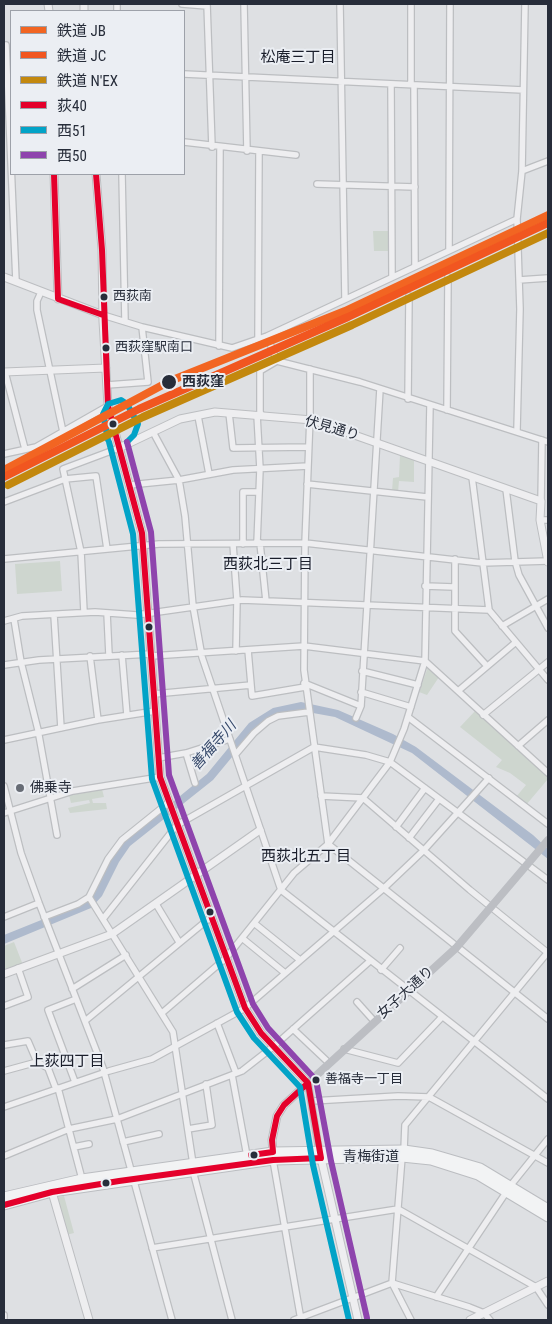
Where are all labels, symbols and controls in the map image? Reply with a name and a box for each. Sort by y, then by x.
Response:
legend [10,10,185,175]
text: 鉄道 JB [57,22,106,40]
text: 鉄道 JC [57,47,106,65]
district label: 松庵三丁目 [261,49,335,67]
text: 鉄道 N'EX [57,72,118,90]
text: 荻40 [57,97,87,115]
text: 西51 [57,122,87,140]
text: 西50 [57,147,87,165]
place label: 西荻南 [113,289,152,305]
marker: 西荻南 [99,292,109,302]
place label: 西荻窪駅南口 [115,340,193,356]
marker: 西荻窪駅南口 [101,343,111,353]
marker: 西荻窪 [160,373,178,391]
place label: 西荻窪 [182,374,224,390]
street label: 伏見通り [303,413,361,445]
unlabelled marker [108,419,118,429]
district label: 西荻北三丁目 [223,556,313,574]
unlabelled marker [144,622,154,632]
water label: 善福寺川 [188,717,240,775]
place label: 佛乗寺 [30,780,72,796]
marker: 佛乗寺 [14,782,26,794]
district label: 西荻北五丁目 [261,848,351,866]
unlabelled marker [205,907,215,917]
street label: 女子大通り [374,963,438,1023]
district label: 上荻四丁目 [30,1053,104,1071]
place label: 善福寺一丁目 [325,1072,403,1088]
marker: 善福寺一丁目 [311,1075,321,1085]
street label: 青梅街道 [343,1149,399,1165]
unlabelled marker [249,1150,259,1160]
unlabelled marker [101,1178,111,1188]

